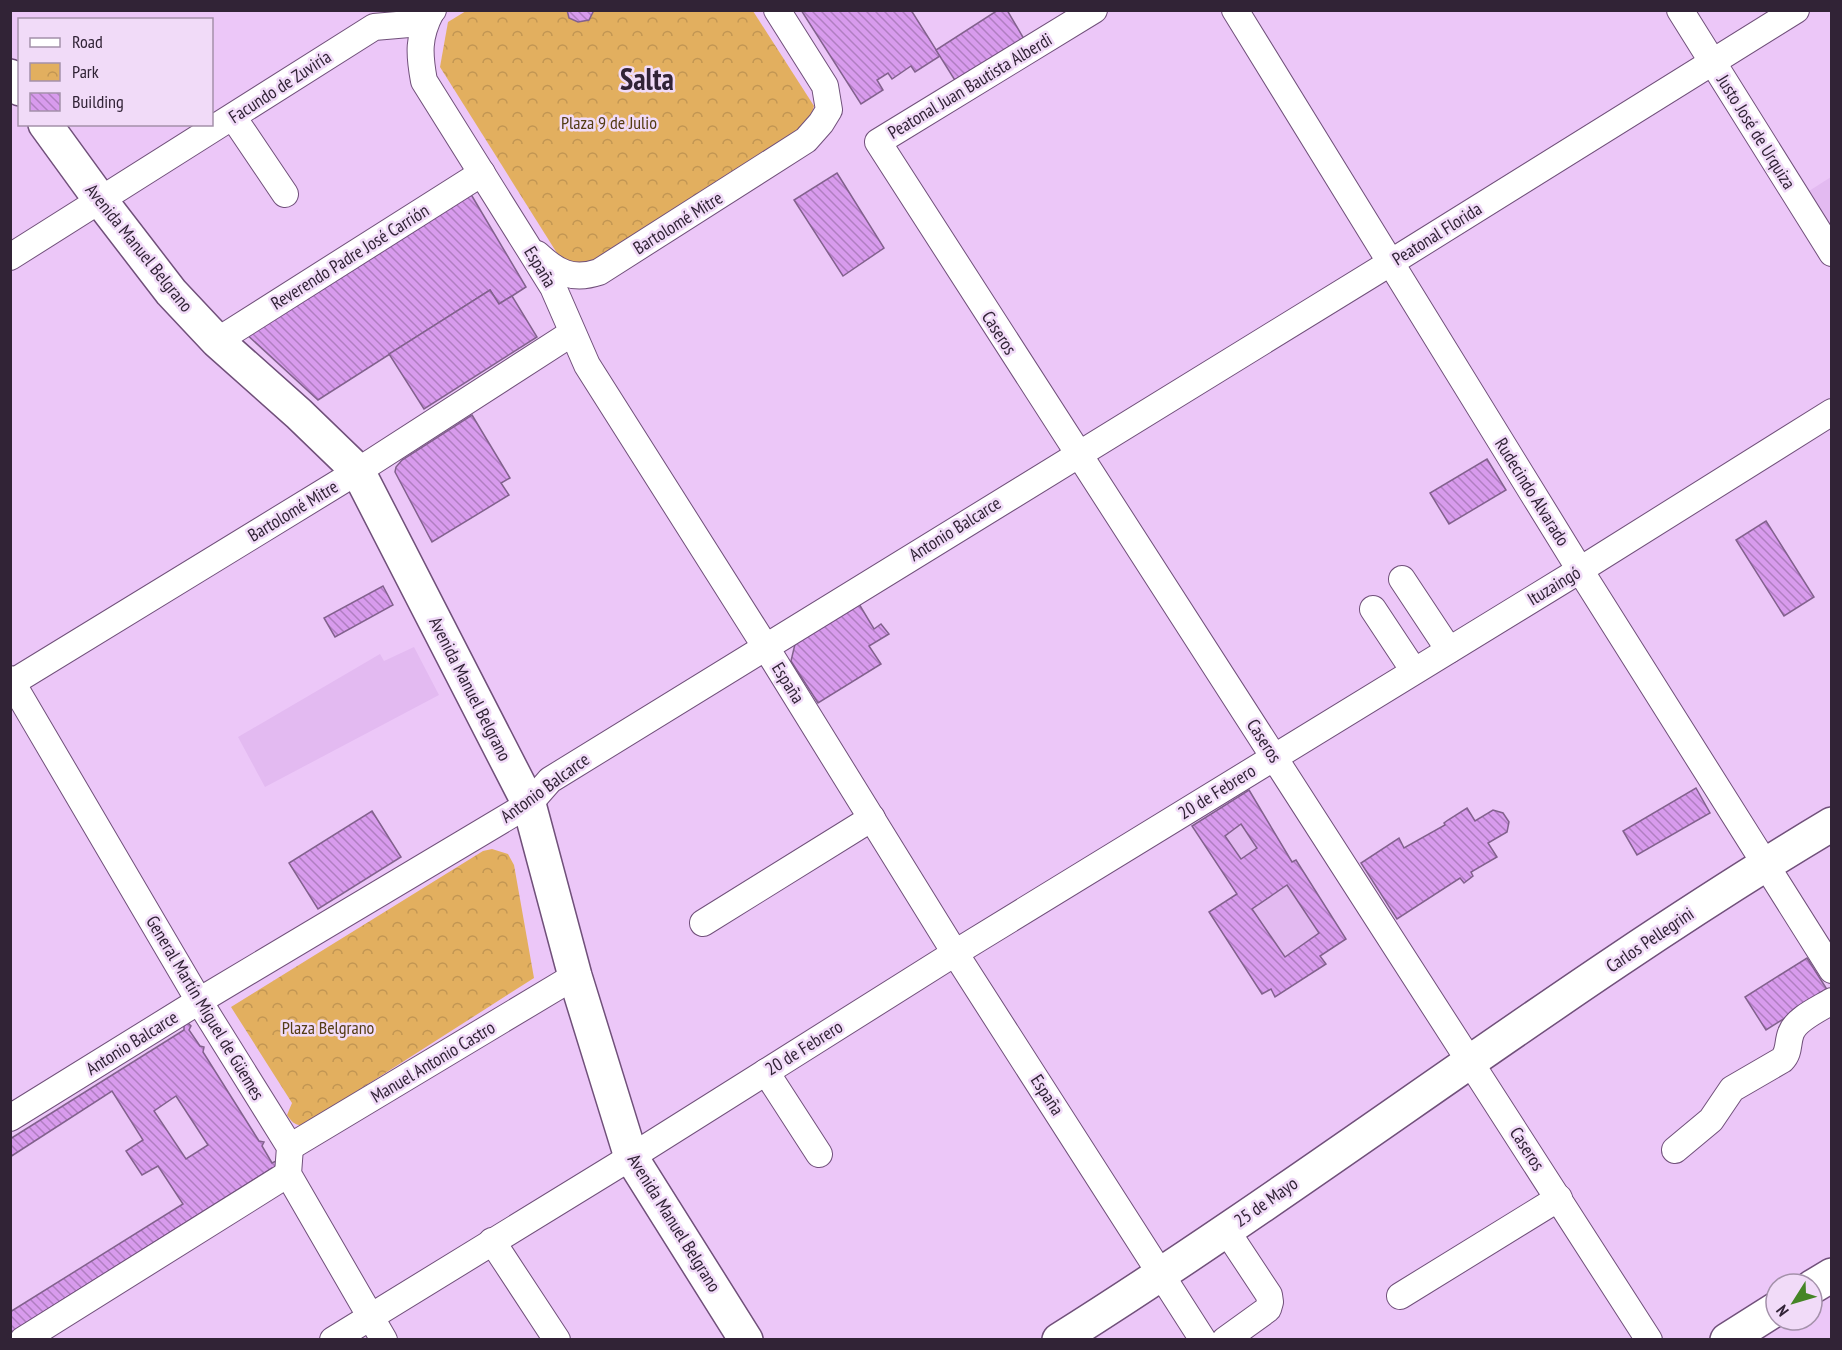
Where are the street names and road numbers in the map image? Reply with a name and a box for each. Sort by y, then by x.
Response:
street label: Peatonal Juan Bautista Alberdi [883,27,1056,144]
street label: Facundo de Zuviría [224,45,335,128]
street label: Justo José de Urquiza [1712,69,1801,193]
street label: Avenida Manuel Belgrano [81,179,198,317]
street label: Bartolomé Mitre [629,186,727,259]
street label: Peatonal Florida [1388,197,1486,270]
street label: Reverendo Padre José Carrión [266,199,433,315]
street label: España [519,242,562,292]
street label: Caseros [977,307,1022,359]
street label: Rudecindo Alvarado [1490,433,1575,550]
street label: Bartolomé Mitre [243,475,342,547]
street label: Antonio Balcarce [904,491,1005,566]
street label: Ituzaingó [1523,561,1585,610]
street label: Avenida Manuel Belgrano [424,613,517,765]
street label: España [767,658,810,707]
street label: Caseros [1242,715,1287,767]
street label: Antonio Balcarce [496,748,594,828]
street label: 20 de Febrero [1174,759,1260,824]
street label: Carlos Pellegrini [1601,902,1698,977]
street label: General Martín Miguel de Güemes [141,911,270,1104]
street label: Antonio Balcarce [81,1005,182,1080]
street label: Manuel Antonio Castro [367,1015,499,1108]
street label: 20 de Febrero [761,1015,847,1080]
street label: España [1026,1070,1069,1119]
street label: Caseros [1505,1123,1550,1175]
street label: Avenida Manuel Belgrano [623,1149,726,1296]
street label: 25 de Mayo [1230,1171,1302,1232]

